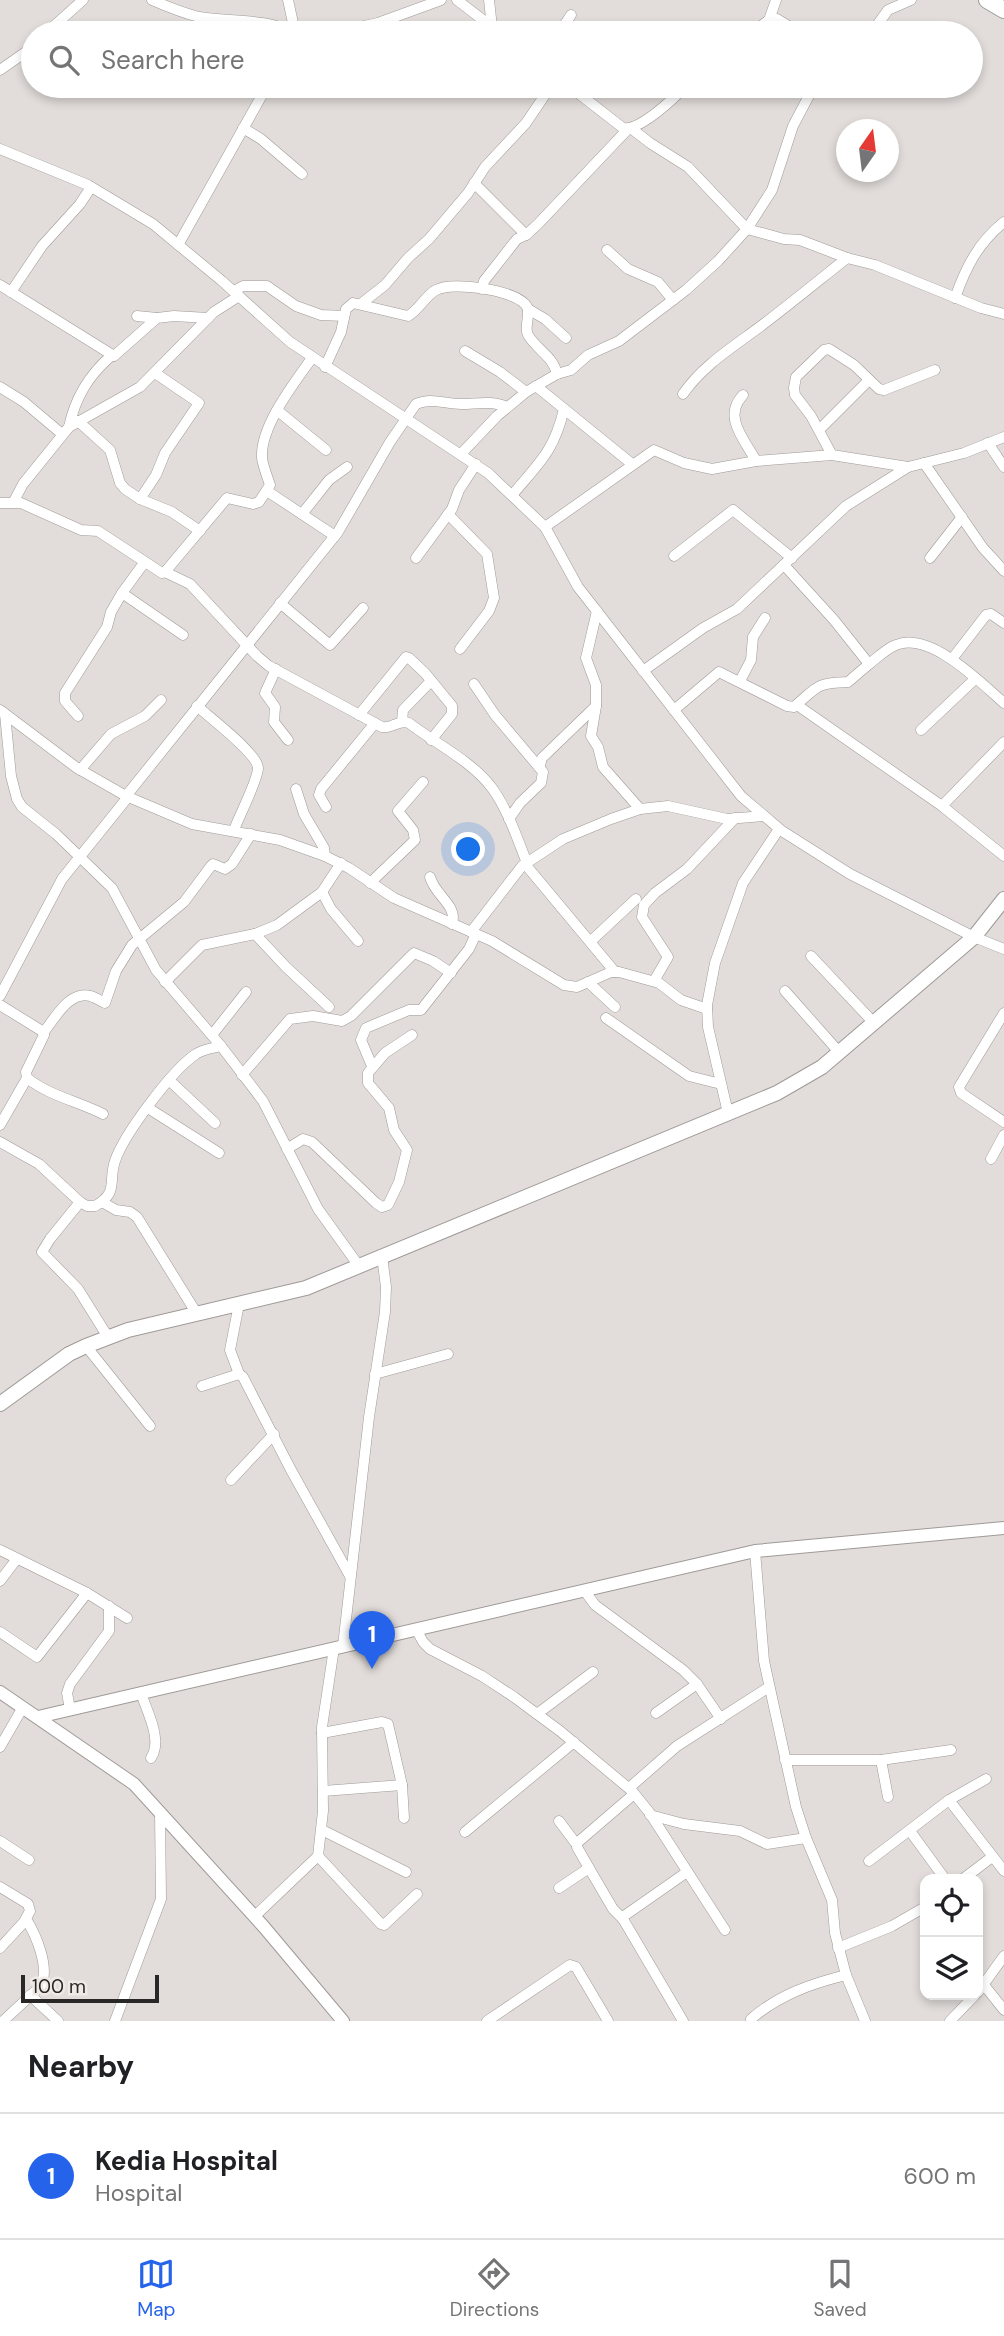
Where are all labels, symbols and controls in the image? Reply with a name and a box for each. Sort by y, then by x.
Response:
search box [21,21,983,98]
icon: search [45,41,83,79]
text: Search here [101,43,244,77]
north arrow [836,119,899,182]
your location [451,832,485,866]
pin: 1 [349,1611,395,1669]
map controls [920,1874,983,2000]
button: locate [920,1874,983,1937]
button: layers [920,1937,983,2000]
scale bar [21,1972,159,2004]
text: 100 m [32,1974,86,1999]
text: Nearby [28,2047,134,2086]
text: Kedia Hospital [95,2144,278,2178]
text: 1 [47,2161,55,2191]
text: 600 m [903,2161,976,2191]
text: Hospital [95,2178,182,2208]
tab: Map [137,2255,175,2322]
tab: Directions [450,2255,539,2322]
tab: Saved [814,2255,867,2322]

